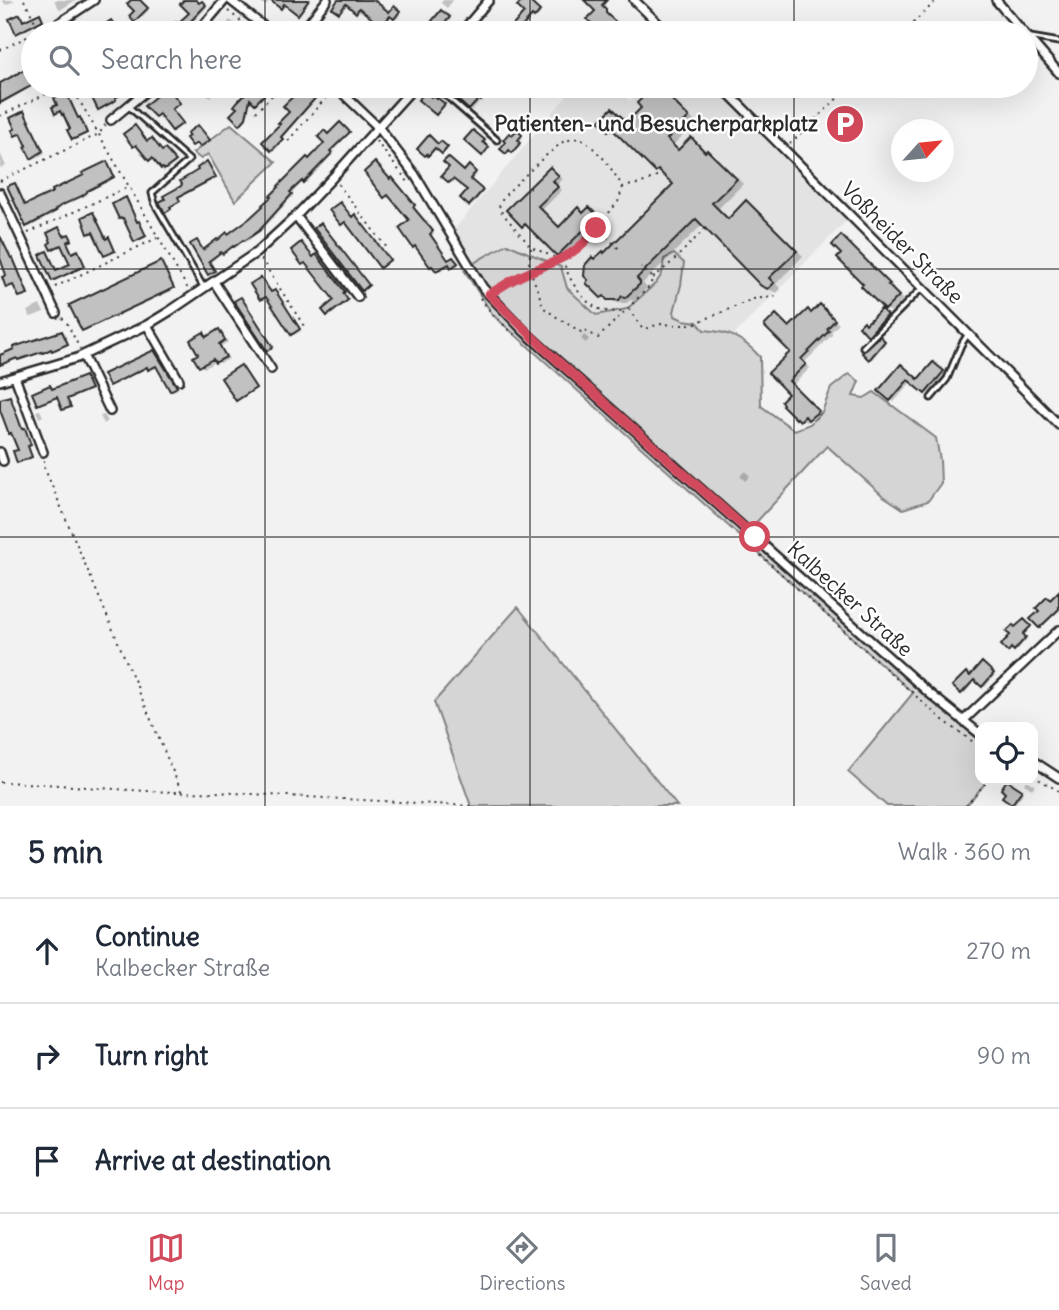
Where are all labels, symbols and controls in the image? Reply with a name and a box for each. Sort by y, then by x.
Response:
search box [21,21,1038,98]
icon: search [45,41,83,79]
text: Search here [101,43,242,76]
parking icon: Patienten- und Besucherparkplatz [824,103,866,145]
place label: Patienten- und Besucherparkplatz [494,110,818,137]
north arrow [891,119,954,182]
street label: Voßheider Straße [835,176,969,310]
route end [580,212,611,243]
route start [739,521,770,552]
street label: Kalbecker Straße [782,535,919,662]
map controls [975,722,1038,785]
button: locate [975,722,1038,785]
text: 5 min [28,833,103,871]
text: Walk · 360 m [898,837,1031,866]
text: Continue [95,920,200,953]
icon: ahead [28,932,66,970]
text: 270 m [966,936,1031,965]
text: Kalbecker Straße [95,953,270,982]
icon: right [28,1037,66,1075]
text: Turn right [95,1039,208,1072]
text: 90 m [977,1041,1031,1070]
icon: arrive [28,1142,66,1180]
text: Arrive at destination [95,1144,331,1177]
tab: Map [147,1229,185,1295]
tab: Directions [480,1229,565,1295]
tab: Saved [860,1229,912,1295]

